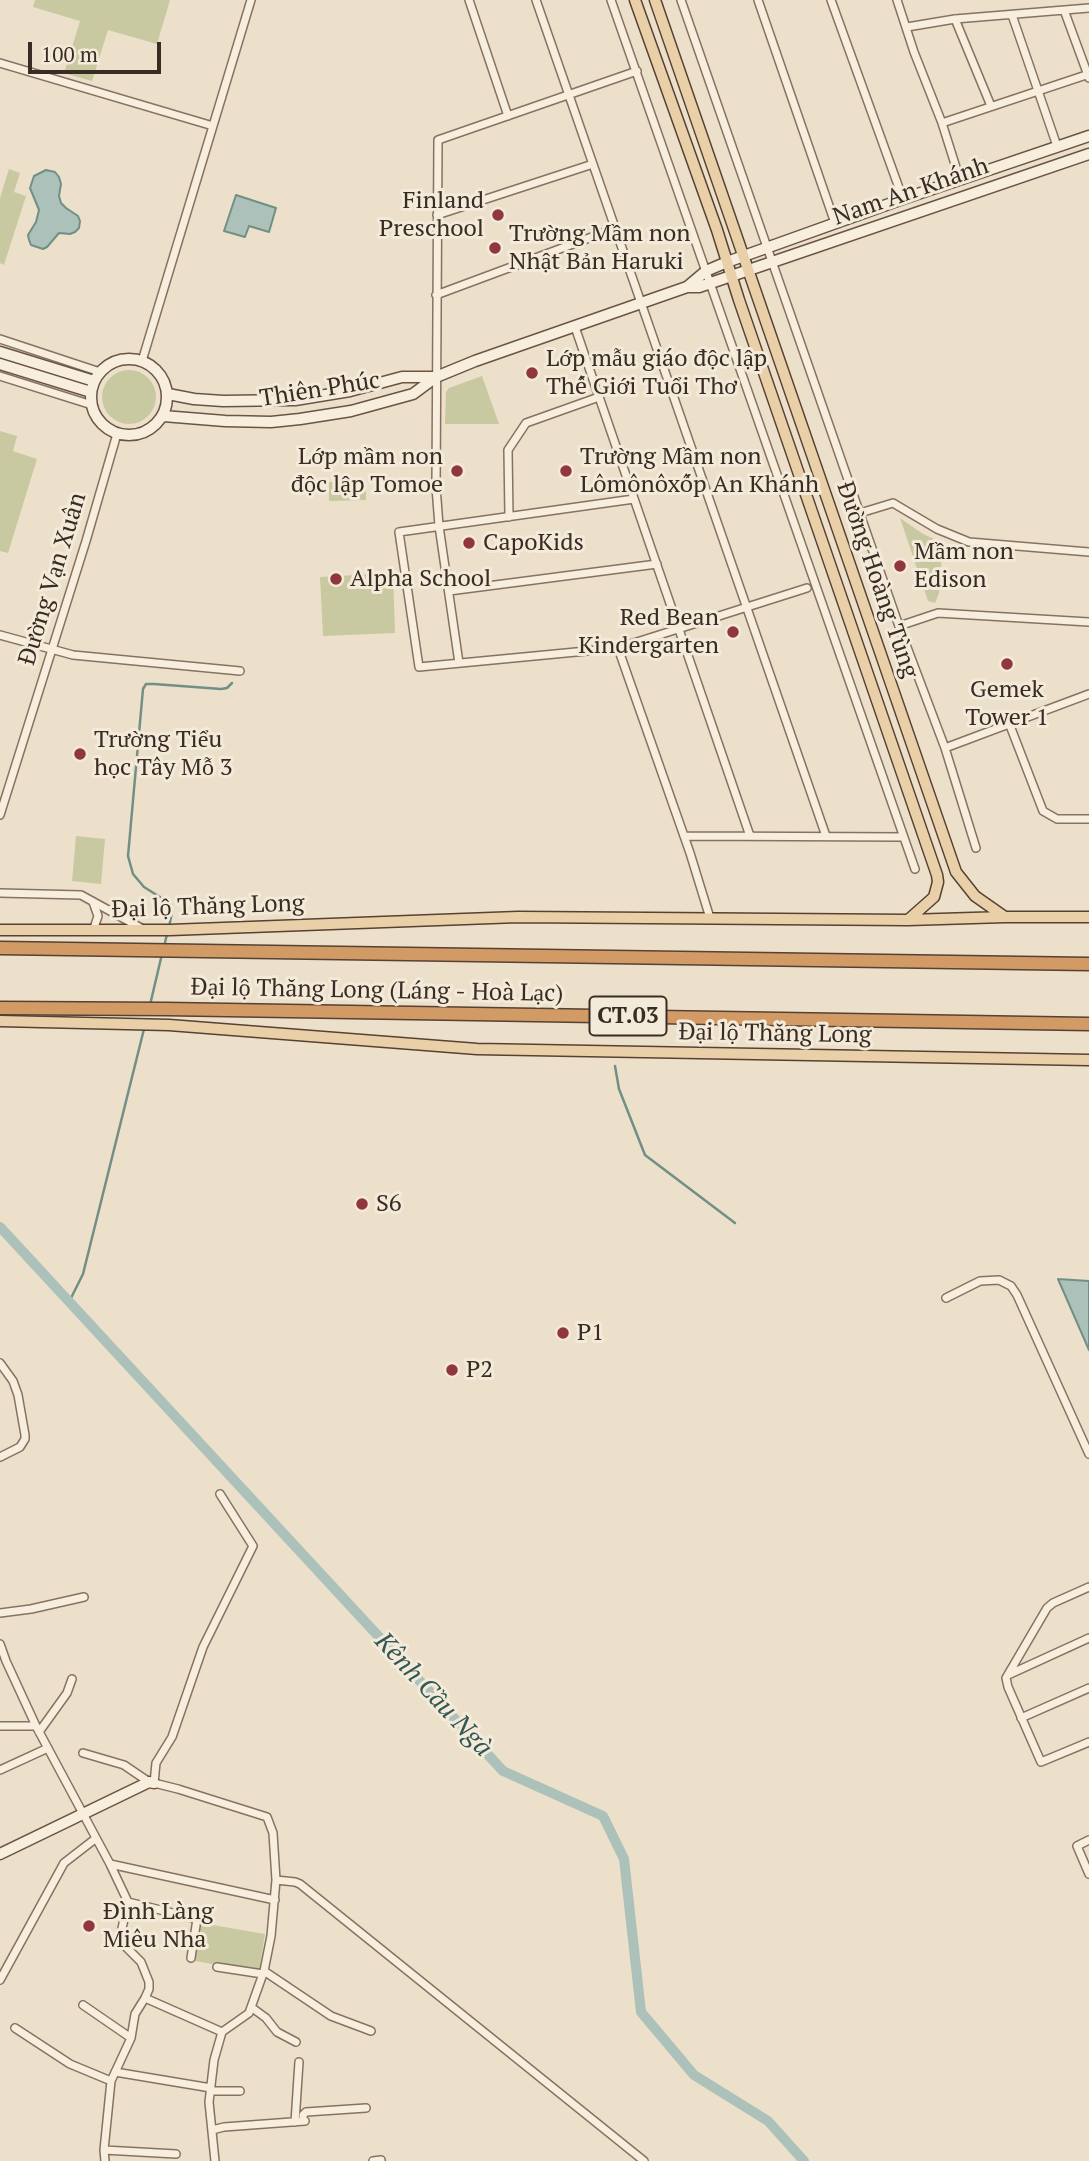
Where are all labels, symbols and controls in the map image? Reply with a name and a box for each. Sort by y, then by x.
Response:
scale bar [32,28,164,72]
text: 100 m [41,40,98,68]
street label: Nam An Khánh [829,152,993,232]
place label: Finland Preschool [379,187,484,243]
marker: Finland Preschool [490,207,506,223]
place label: Trường Mầm non Nhật Bản Haruki [509,220,691,276]
marker: Trường Mầm non Nhật Bản Haruki [487,240,503,256]
place label: Lớp mẫu giáo độc lập Thế Giới Tuổi Thơ [546,345,767,401]
marker: Lớp mẫu giáo độc lập Thế Giới Tuổi Thơ [524,365,540,381]
street label: Thiên Phúc [258,366,382,414]
place label: Lớp mầm non độc lập Tomoe [291,443,443,499]
place label: Trường Mầm non Lômônôxốp An Khánh [580,443,819,499]
marker: Lớp mầm non độc lập Tomoe [449,463,465,479]
marker: Trường Mầm non Lômônôxốp An Khánh [558,463,574,479]
street label: Đường Hoàng Tùng [830,478,924,682]
street label: Đường Vạn Xuân [13,489,93,669]
place label: CapoKids [483,529,584,557]
marker: CapoKids [461,535,477,551]
place label: Mầm non Edison [914,538,1014,594]
marker: Mầm non Edison [892,558,908,574]
place label: Alpha School [350,565,491,593]
marker: Alpha School [328,571,344,587]
place label: Red Bean Kindergarten [578,604,719,660]
marker: Red Bean Kindergarten [725,624,741,640]
marker: Gemek Tower 1 [999,656,1015,672]
place label: Gemek Tower 1 [965,676,1049,732]
place label: Trường Tiểu học Tây Mỗ 3 [94,726,233,782]
marker: Trường Tiểu học Tây Mỗ 3 [72,746,88,762]
street label: Đại lộ Thăng Long [111,889,305,925]
street label: Đại lộ Thăng Long (Láng - Hoà Lạc) [190,973,564,1009]
road number: CT.03 [590,996,666,1036]
street label: Đại lộ Thăng Long [678,1018,872,1050]
place label: S6 [376,1190,402,1218]
marker: S6 [354,1196,370,1212]
place label: P1 [577,1319,604,1347]
marker: P1 [555,1325,571,1341]
place label: P2 [466,1356,493,1384]
marker: P2 [444,1362,460,1378]
water label: Kênh Cầu Ngà [368,1627,498,1763]
place label: Đình Làng Miêu Nha [103,1898,214,1954]
marker: Đình Làng Miêu Nha [81,1918,97,1934]

